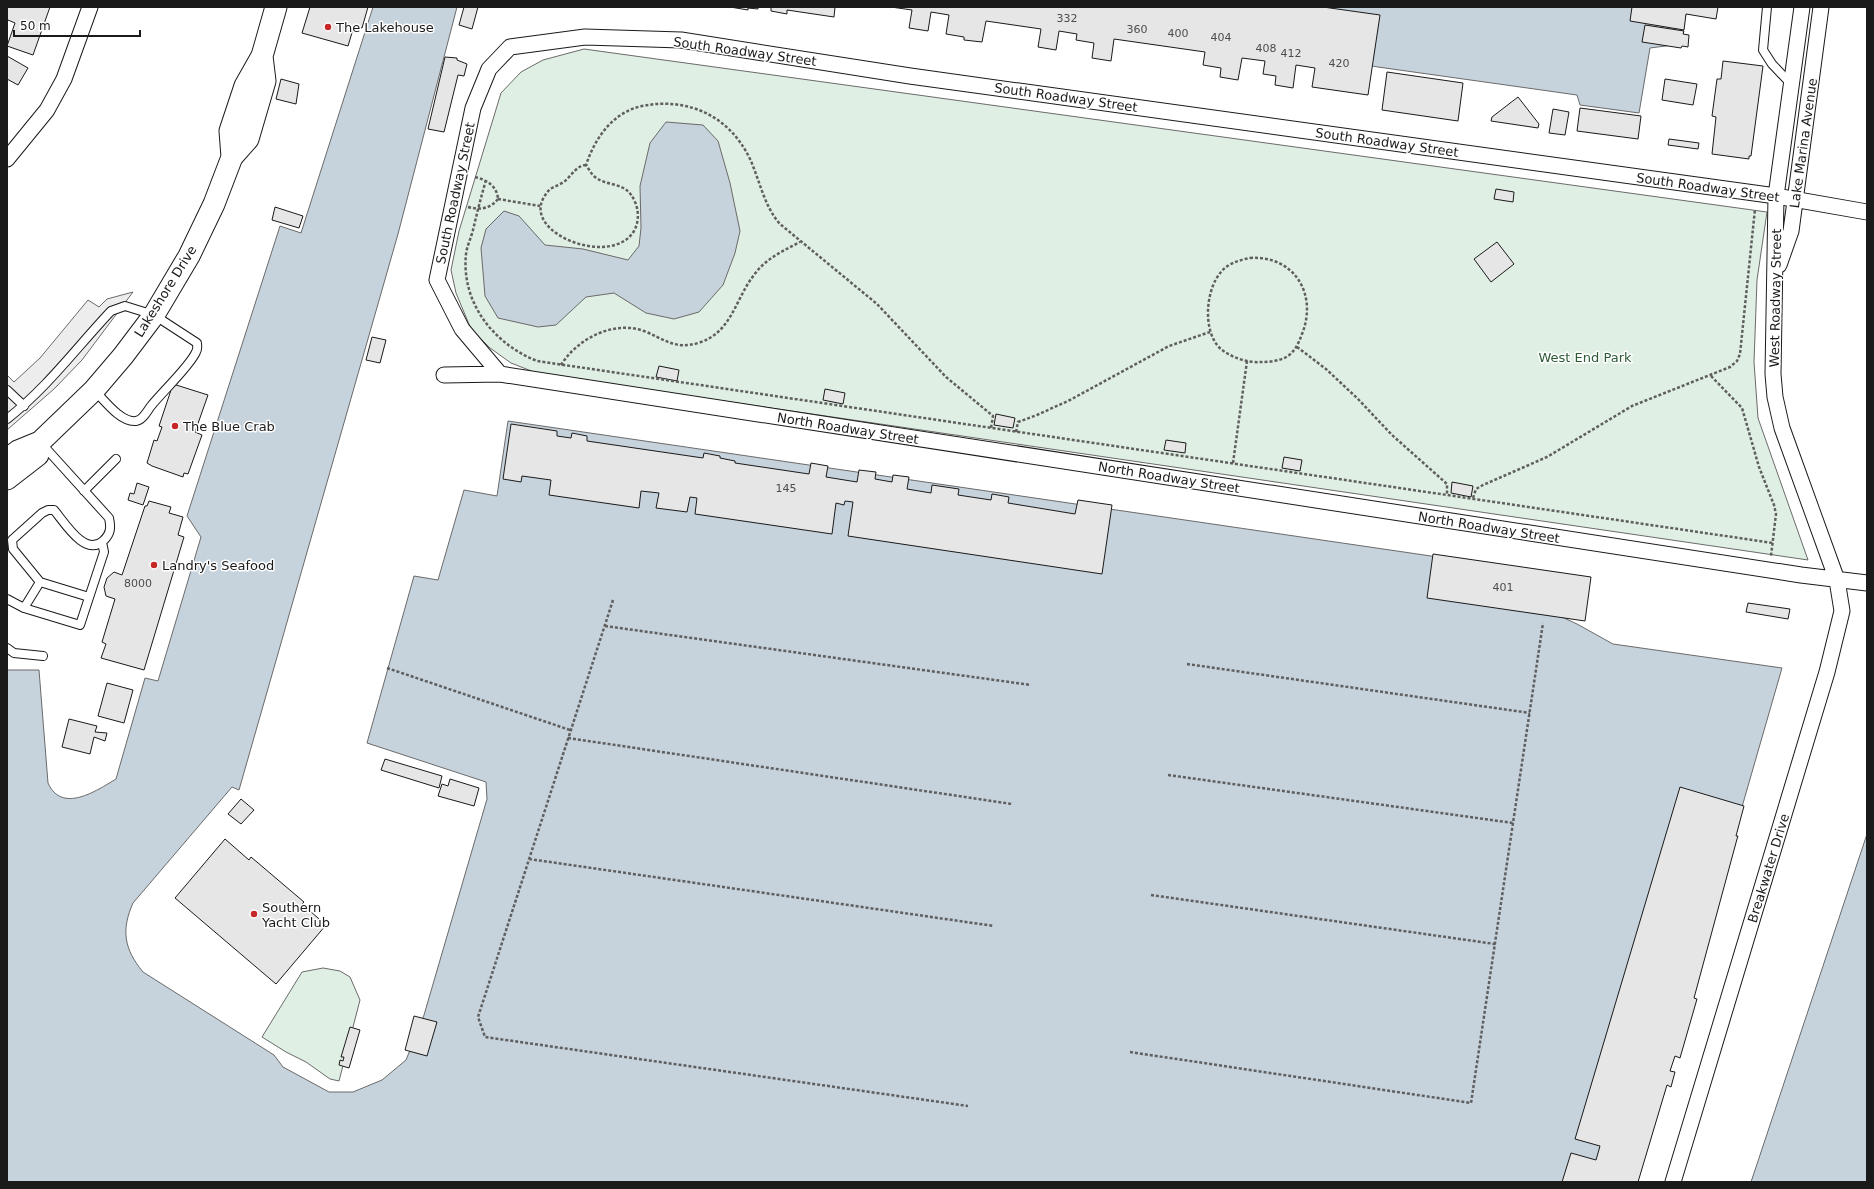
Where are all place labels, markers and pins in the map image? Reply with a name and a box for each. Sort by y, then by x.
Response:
place label: The Lakehouse [335,20,434,35]
marker: The Lakehouse [323,22,333,32]
place label: The Blue Crab [182,419,275,434]
marker: The Blue Crab [170,421,180,431]
place label: Landry's Seafood [162,558,274,573]
marker: Landry's Seafood [149,560,159,570]
place label: Southern Yacht Club [261,900,330,930]
marker: Southern Yacht Club [249,909,259,919]

